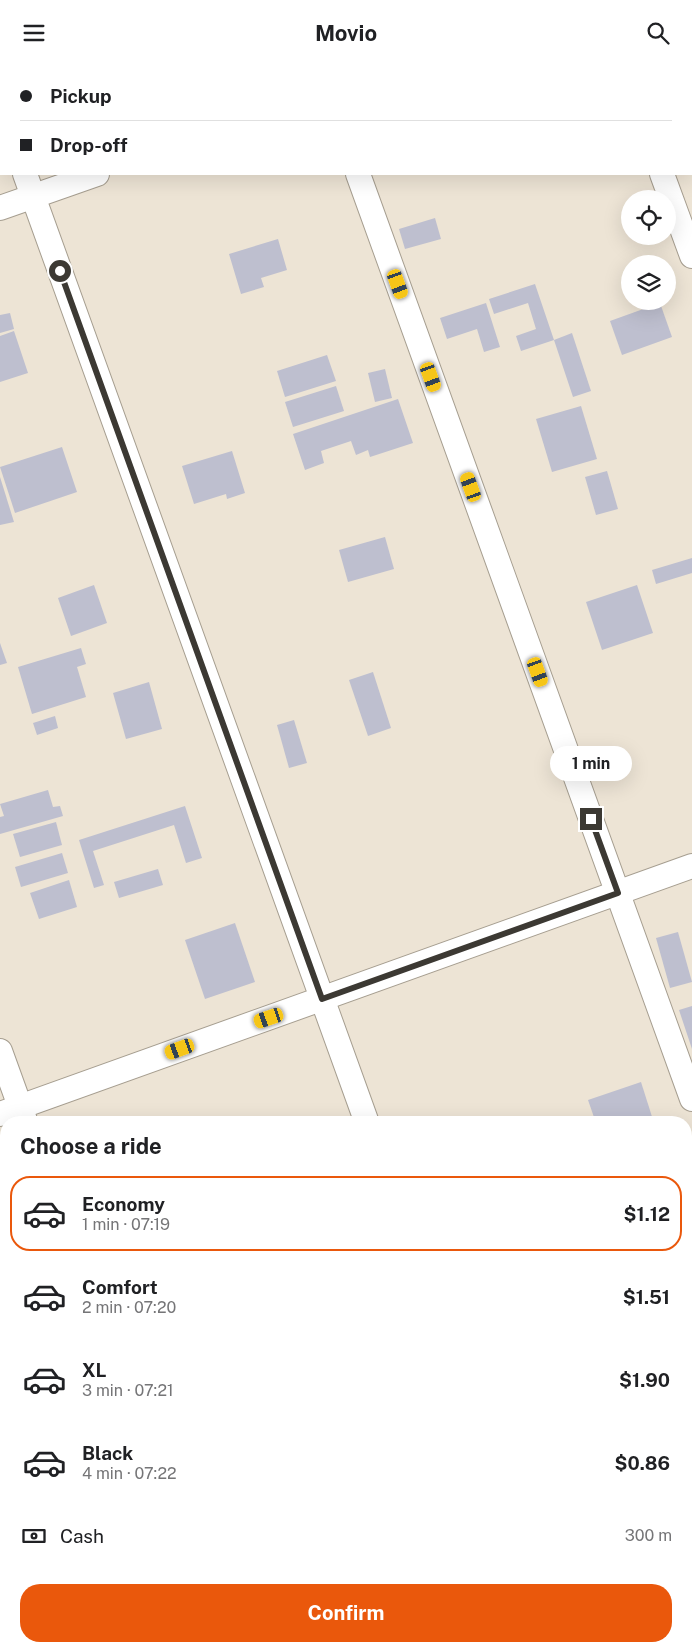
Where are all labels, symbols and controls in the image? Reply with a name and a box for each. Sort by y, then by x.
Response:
icon: menu [20,19,48,47]
icon: search [644,19,672,47]
text: Movio [315,20,377,46]
text: Pickup [50,85,112,107]
text: Drop-off [50,134,127,156]
map controls [621,190,676,310]
button: locate [621,190,676,245]
button: layers [621,255,676,310]
route start [49,260,71,282]
car [385,267,410,301]
car [418,360,443,394]
car [458,470,483,504]
car [525,655,550,689]
callout: 1 min [550,747,632,781]
text: 1 min [572,754,610,773]
route end [580,808,602,830]
car [252,1006,285,1030]
car [163,1037,196,1061]
text: Choose a ride [20,1133,162,1159]
icon: car [22,1191,67,1236]
text: Economy [82,1193,165,1215]
text: $1.12 [624,1203,670,1225]
text: 1 min · 07:19 [82,1215,170,1234]
icon: car [22,1274,67,1319]
text: Comfort [82,1276,158,1298]
text: $1.51 [623,1286,670,1308]
text: 2 min · 07:20 [82,1298,176,1317]
icon: car [22,1357,67,1402]
text: XL [82,1359,107,1381]
text: $1.90 [619,1369,670,1391]
text: 3 min · 07:21 [82,1381,174,1400]
icon: car [22,1440,67,1485]
text: Black [82,1442,133,1464]
text: $0.86 [614,1452,670,1474]
text: 4 min · 07:22 [82,1464,177,1483]
icon: cash [20,1522,48,1550]
text: Cash [60,1525,104,1547]
text: 300 m [625,1526,672,1545]
button: Confirm [20,1584,672,1642]

